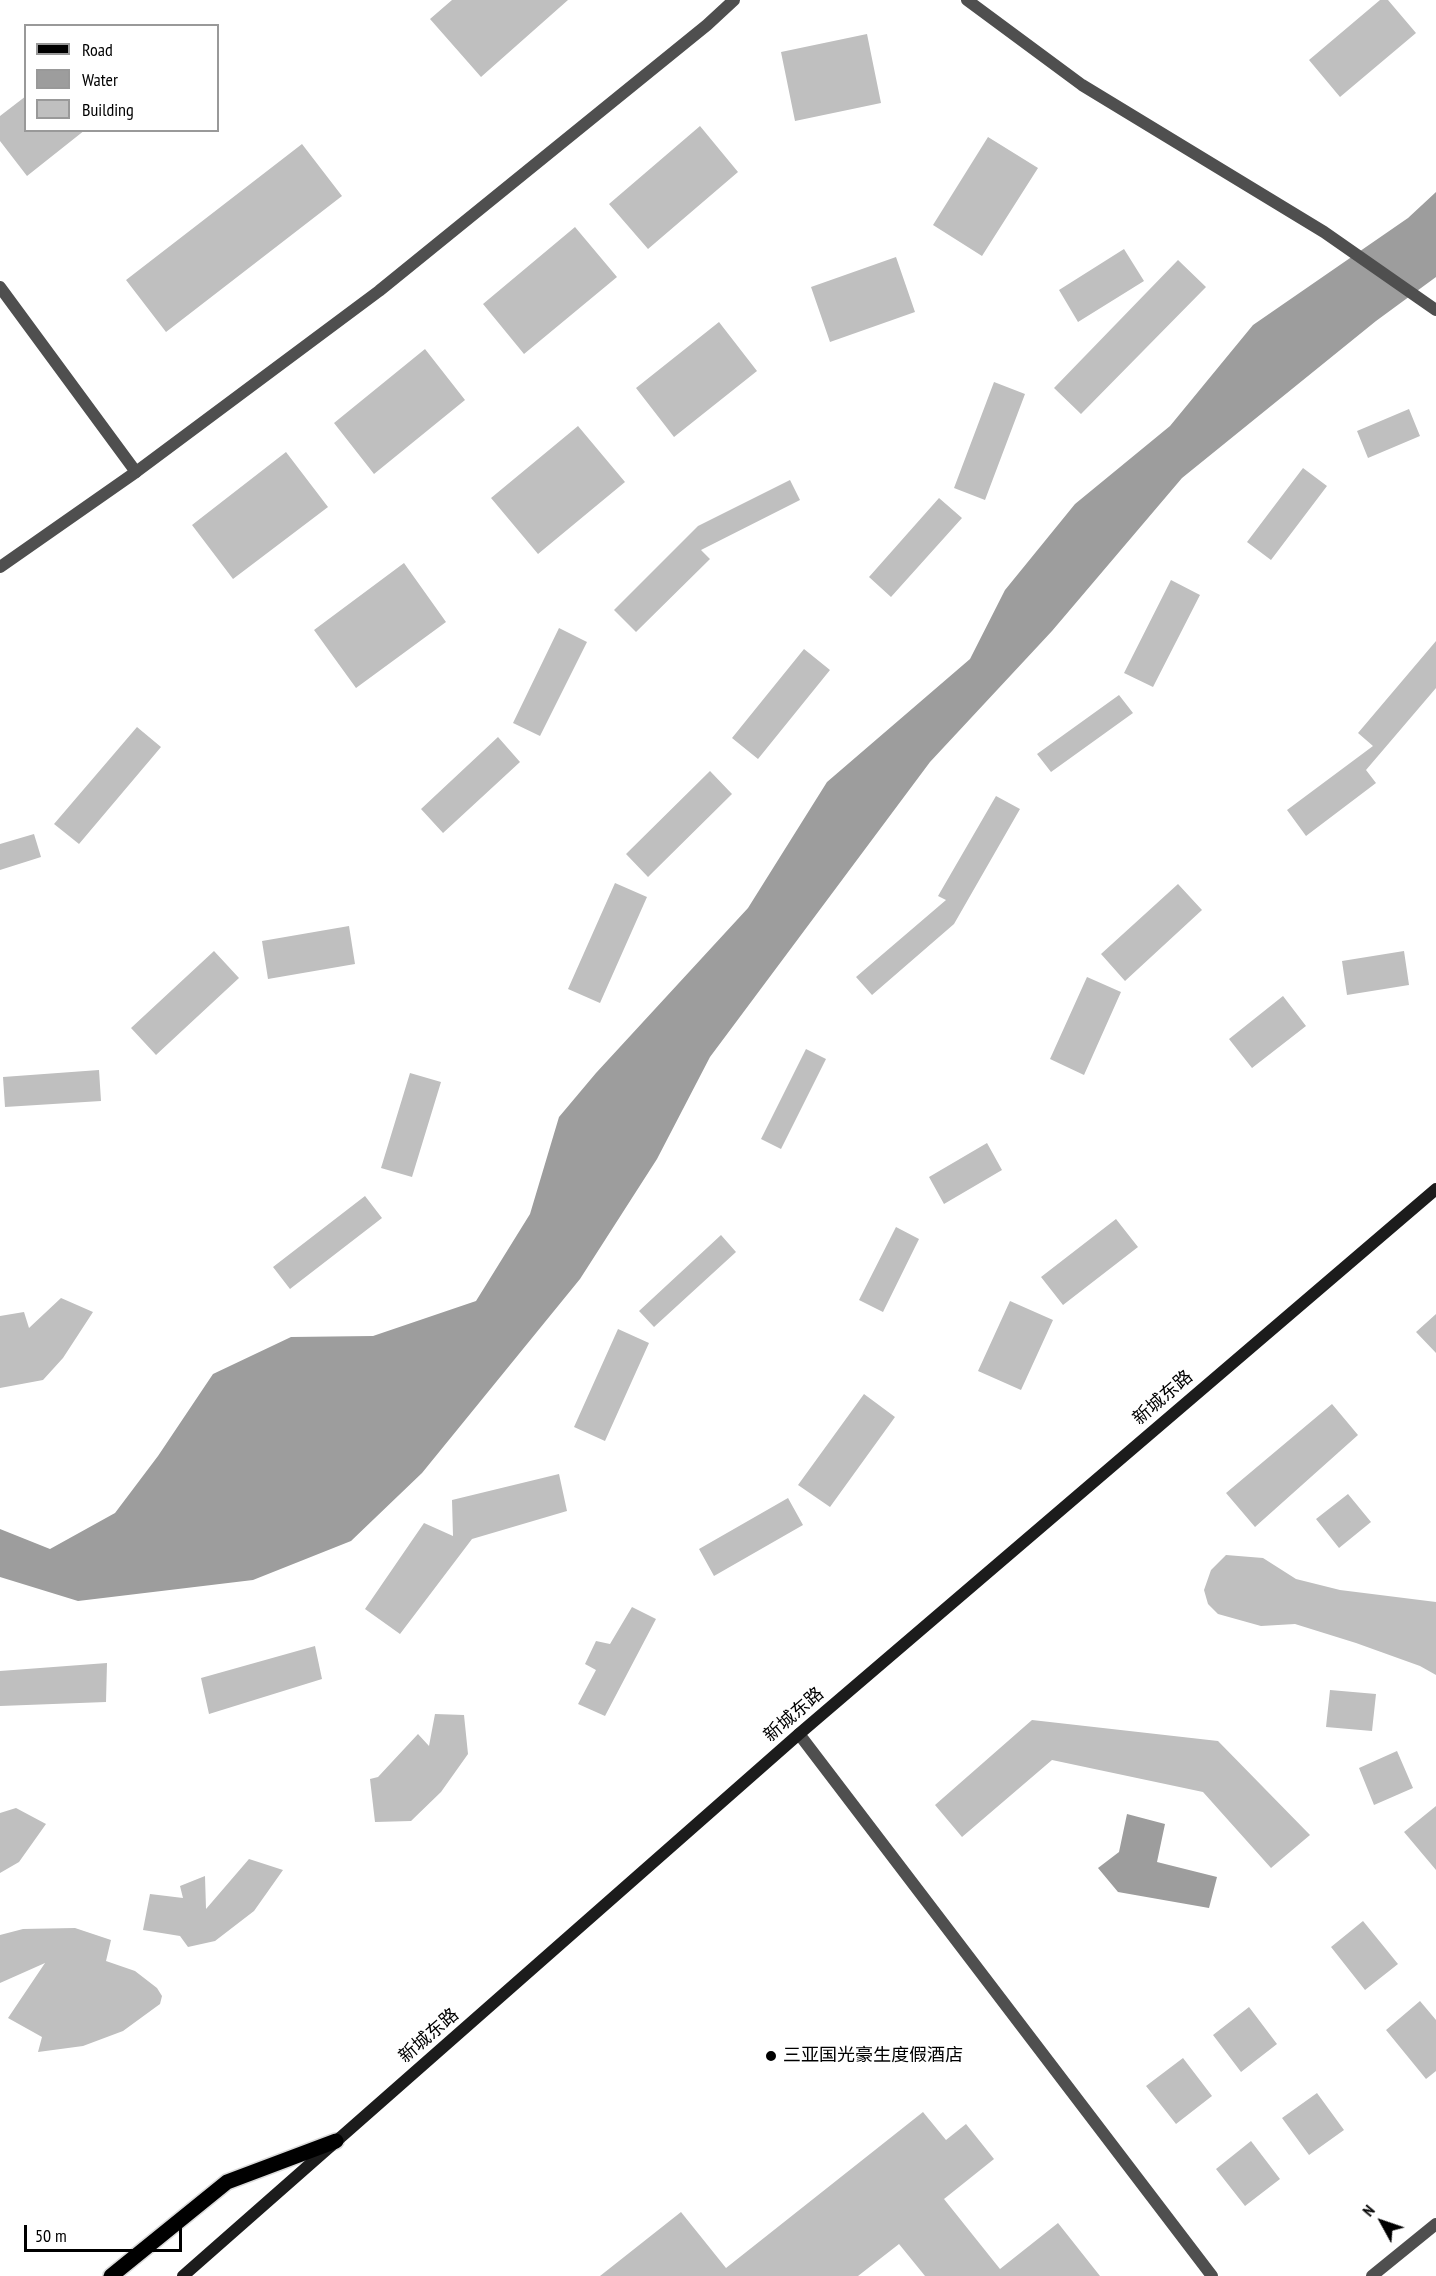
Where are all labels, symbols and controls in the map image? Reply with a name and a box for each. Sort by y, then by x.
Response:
legend [24,24,219,132]
text: Road [82,38,113,61]
text: Water [82,68,118,91]
text: Building [82,98,134,121]
street label: 新城东路 [1129,1366,1197,1430]
street label: 新城东路 [760,1683,828,1747]
street label: 新城东路 [395,2004,463,2068]
place label: 三亚国光豪生度假酒店 [783,2045,963,2067]
marker: 三亚国光豪生度假酒店 [764,2049,778,2063]
north arrow [1352,2192,1412,2252]
text: N [1358,2201,1379,2220]
scale bar [27,2213,184,2251]
text: 50 m [35,2224,67,2247]

